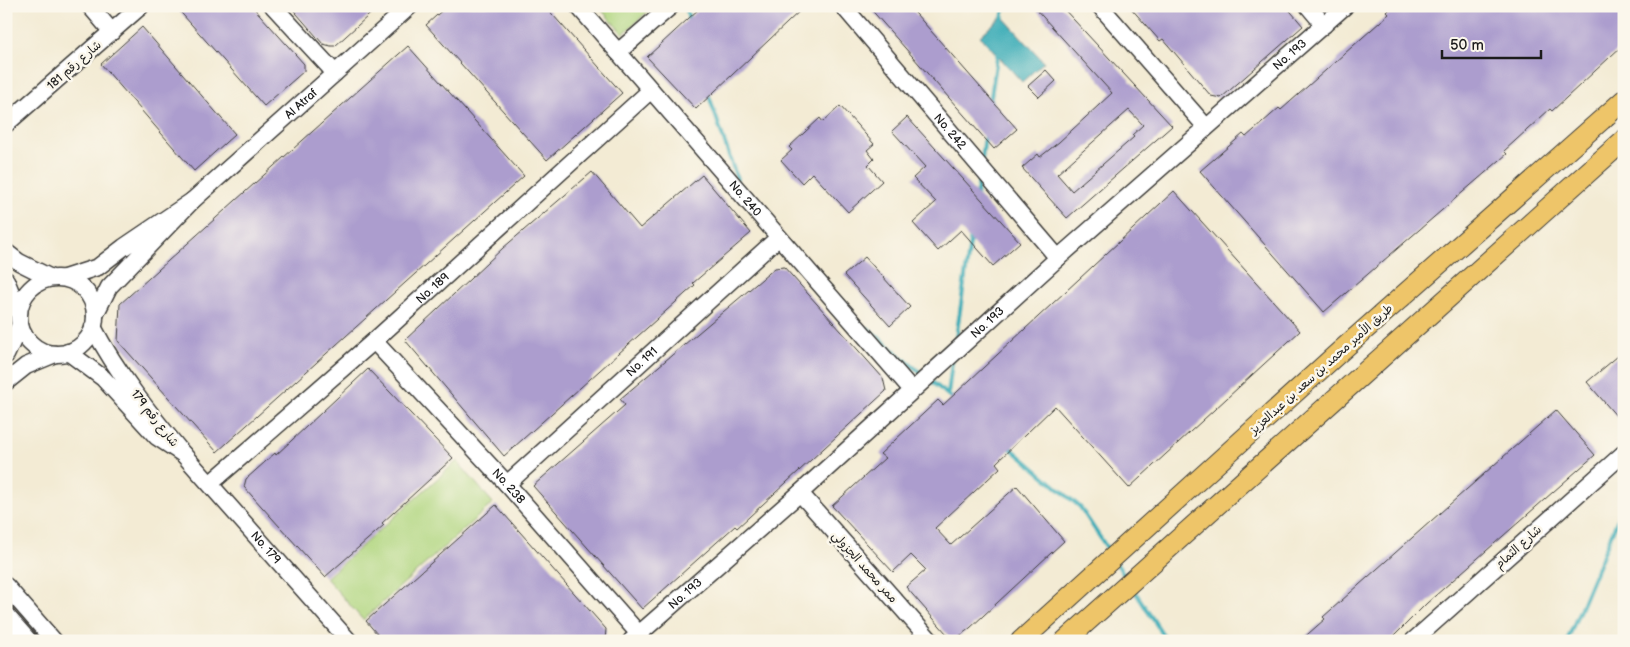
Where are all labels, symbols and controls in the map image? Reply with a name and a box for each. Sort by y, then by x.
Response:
scale bar [1442,28,1541,60]
street label: No. 193 [1270,36,1310,74]
text: 50 m [1450,36,1484,55]
street label: شارع رقم 181 [44,38,105,94]
street label: Al Atraf [282,85,321,123]
street label: No. 242 [930,111,969,153]
street label: No. 240 [725,178,765,220]
street label: No. 189 [413,270,453,307]
street label: طريق الأمير محمد بن سعد بن عبدالعزيز [1245,300,1396,438]
street label: No. 193 [968,304,1007,342]
street label: No. 191 [623,344,661,380]
street label: شارع رقم 179 [127,387,182,451]
street label: No. 238 [489,466,528,507]
street label: شارع الثمام [1492,522,1546,573]
street label: No. 179 [247,528,284,567]
street label: ممر محمد الجزولي [826,528,901,608]
street label: No. 193 [666,575,705,613]

